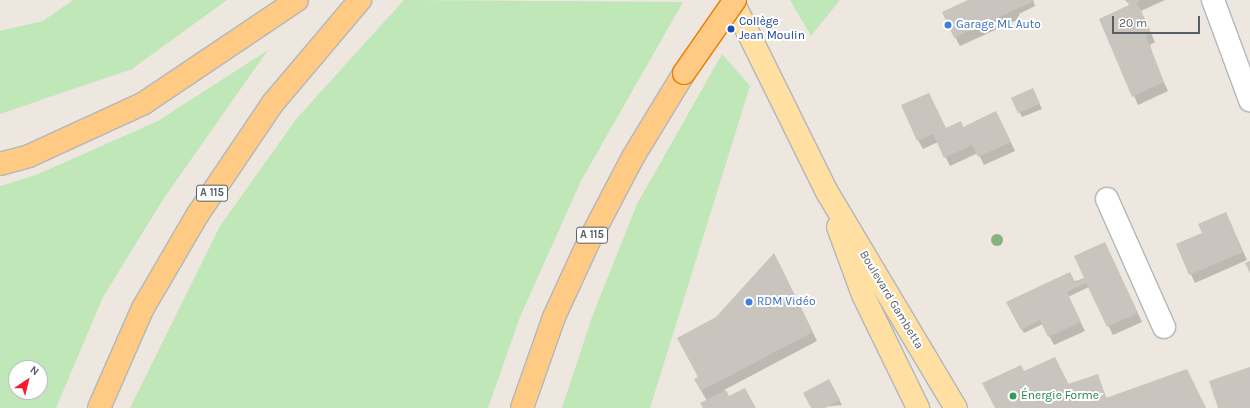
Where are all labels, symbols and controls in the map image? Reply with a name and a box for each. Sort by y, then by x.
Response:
scale bar [1114,8,1202,34]
place label: Collège Jean Moulin [739,15,805,43]
text: 20 m [1119,16,1147,30]
place label: Garage ML Auto [956,18,1041,32]
marker: Garage ML Auto [943,20,953,30]
marker: Collège Jean Moulin [726,24,736,34]
road number: A 115 [196,184,228,202]
road number: A 115 [576,226,608,244]
street label: Boulevard Gambetta [856,248,926,352]
place label: RDM Vidéo [757,295,815,309]
marker: RDM Vidéo [744,297,754,307]
north arrow [8,360,48,400]
text: N [28,363,42,378]
place label: Énergie Forme [1021,389,1099,403]
marker: Énergie Forme [1008,391,1018,401]

